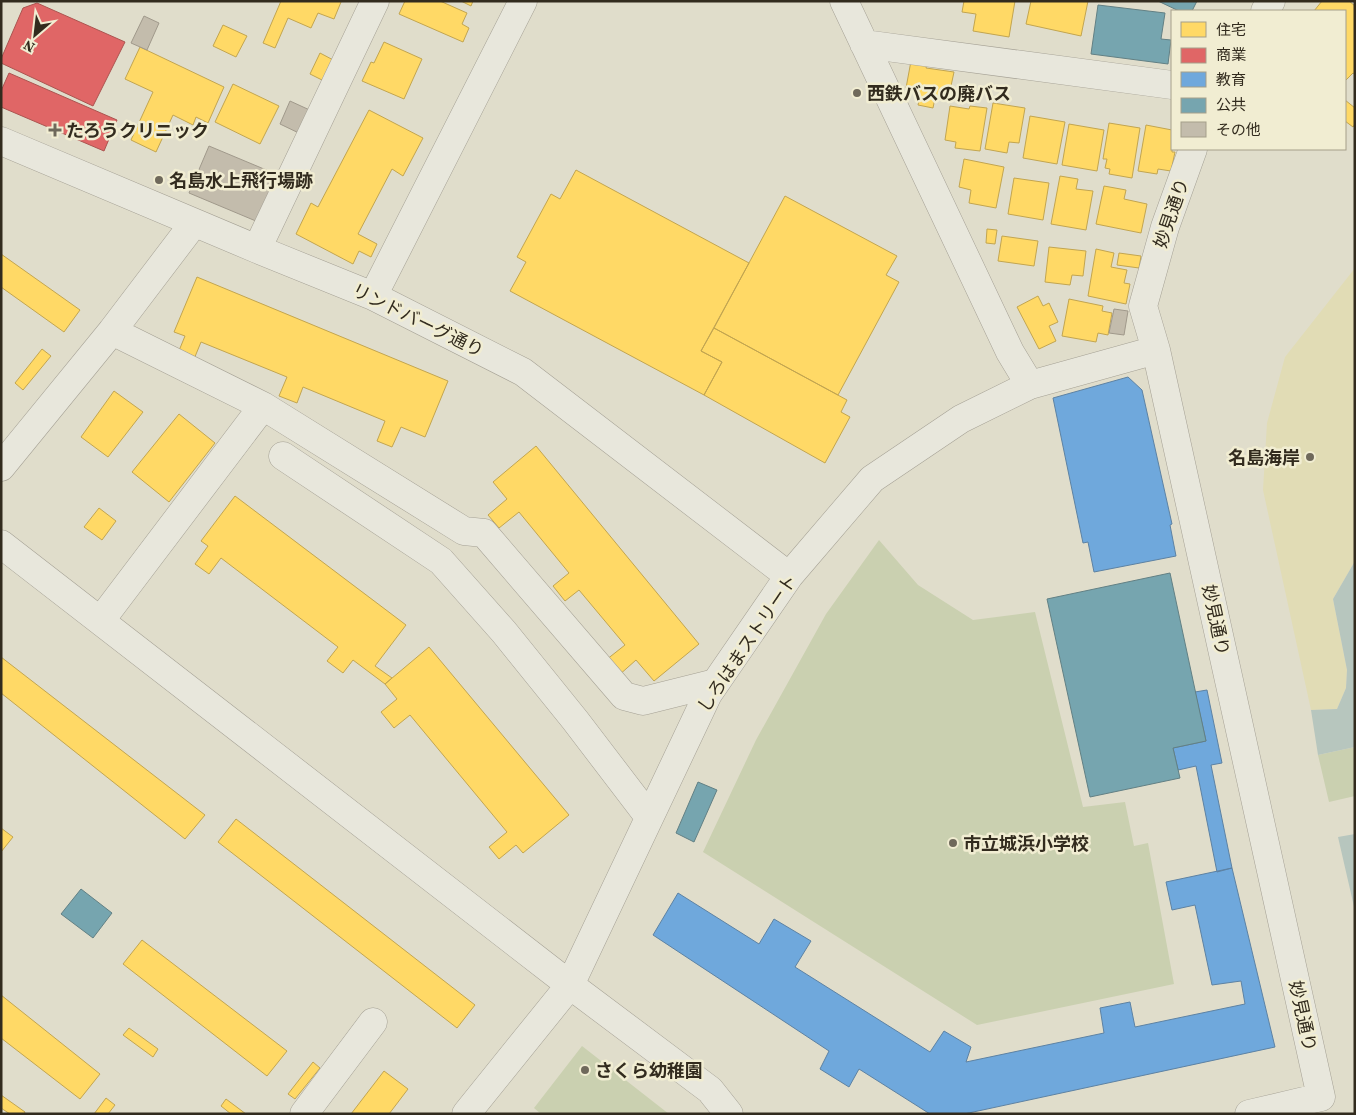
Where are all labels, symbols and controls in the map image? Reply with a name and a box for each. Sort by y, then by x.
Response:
north arrow [10,10,60,60]
legend [1171,10,1346,150]
text: 住宅 [1216,19,1246,40]
text: N [20,35,38,58]
text: 商業 [1216,44,1246,65]
text: 教育 [1216,69,1246,90]
place label: 西鉄バスの廃バス [867,81,1011,106]
marker: 西鉄バスの廃バス [851,87,863,99]
text: 公共 [1216,94,1246,115]
place label: たろうクリニック [66,118,209,143]
text: その他 [1216,119,1261,140]
marker: たろうクリニック [48,123,62,137]
place label: 名島水上飛行場跡 [169,168,313,193]
marker: 名島水上飛行場跡 [153,174,165,186]
street label: 妙見通り [1147,175,1195,251]
street label: リンドバーグ通り [348,277,488,363]
place label: 名島海岸 [1228,445,1300,470]
marker: 名島海岸 [1304,451,1316,463]
street label: しろはまストリート [691,569,803,717]
street label: 妙見通り [1196,582,1236,658]
place label: 市立城浜小学校 [963,831,1089,856]
marker: 市立城浜小学校 [947,837,959,849]
street label: 妙見通り [1283,978,1323,1054]
place label: さくら幼稚園 [595,1058,703,1083]
marker: さくら幼稚園 [579,1064,591,1076]

